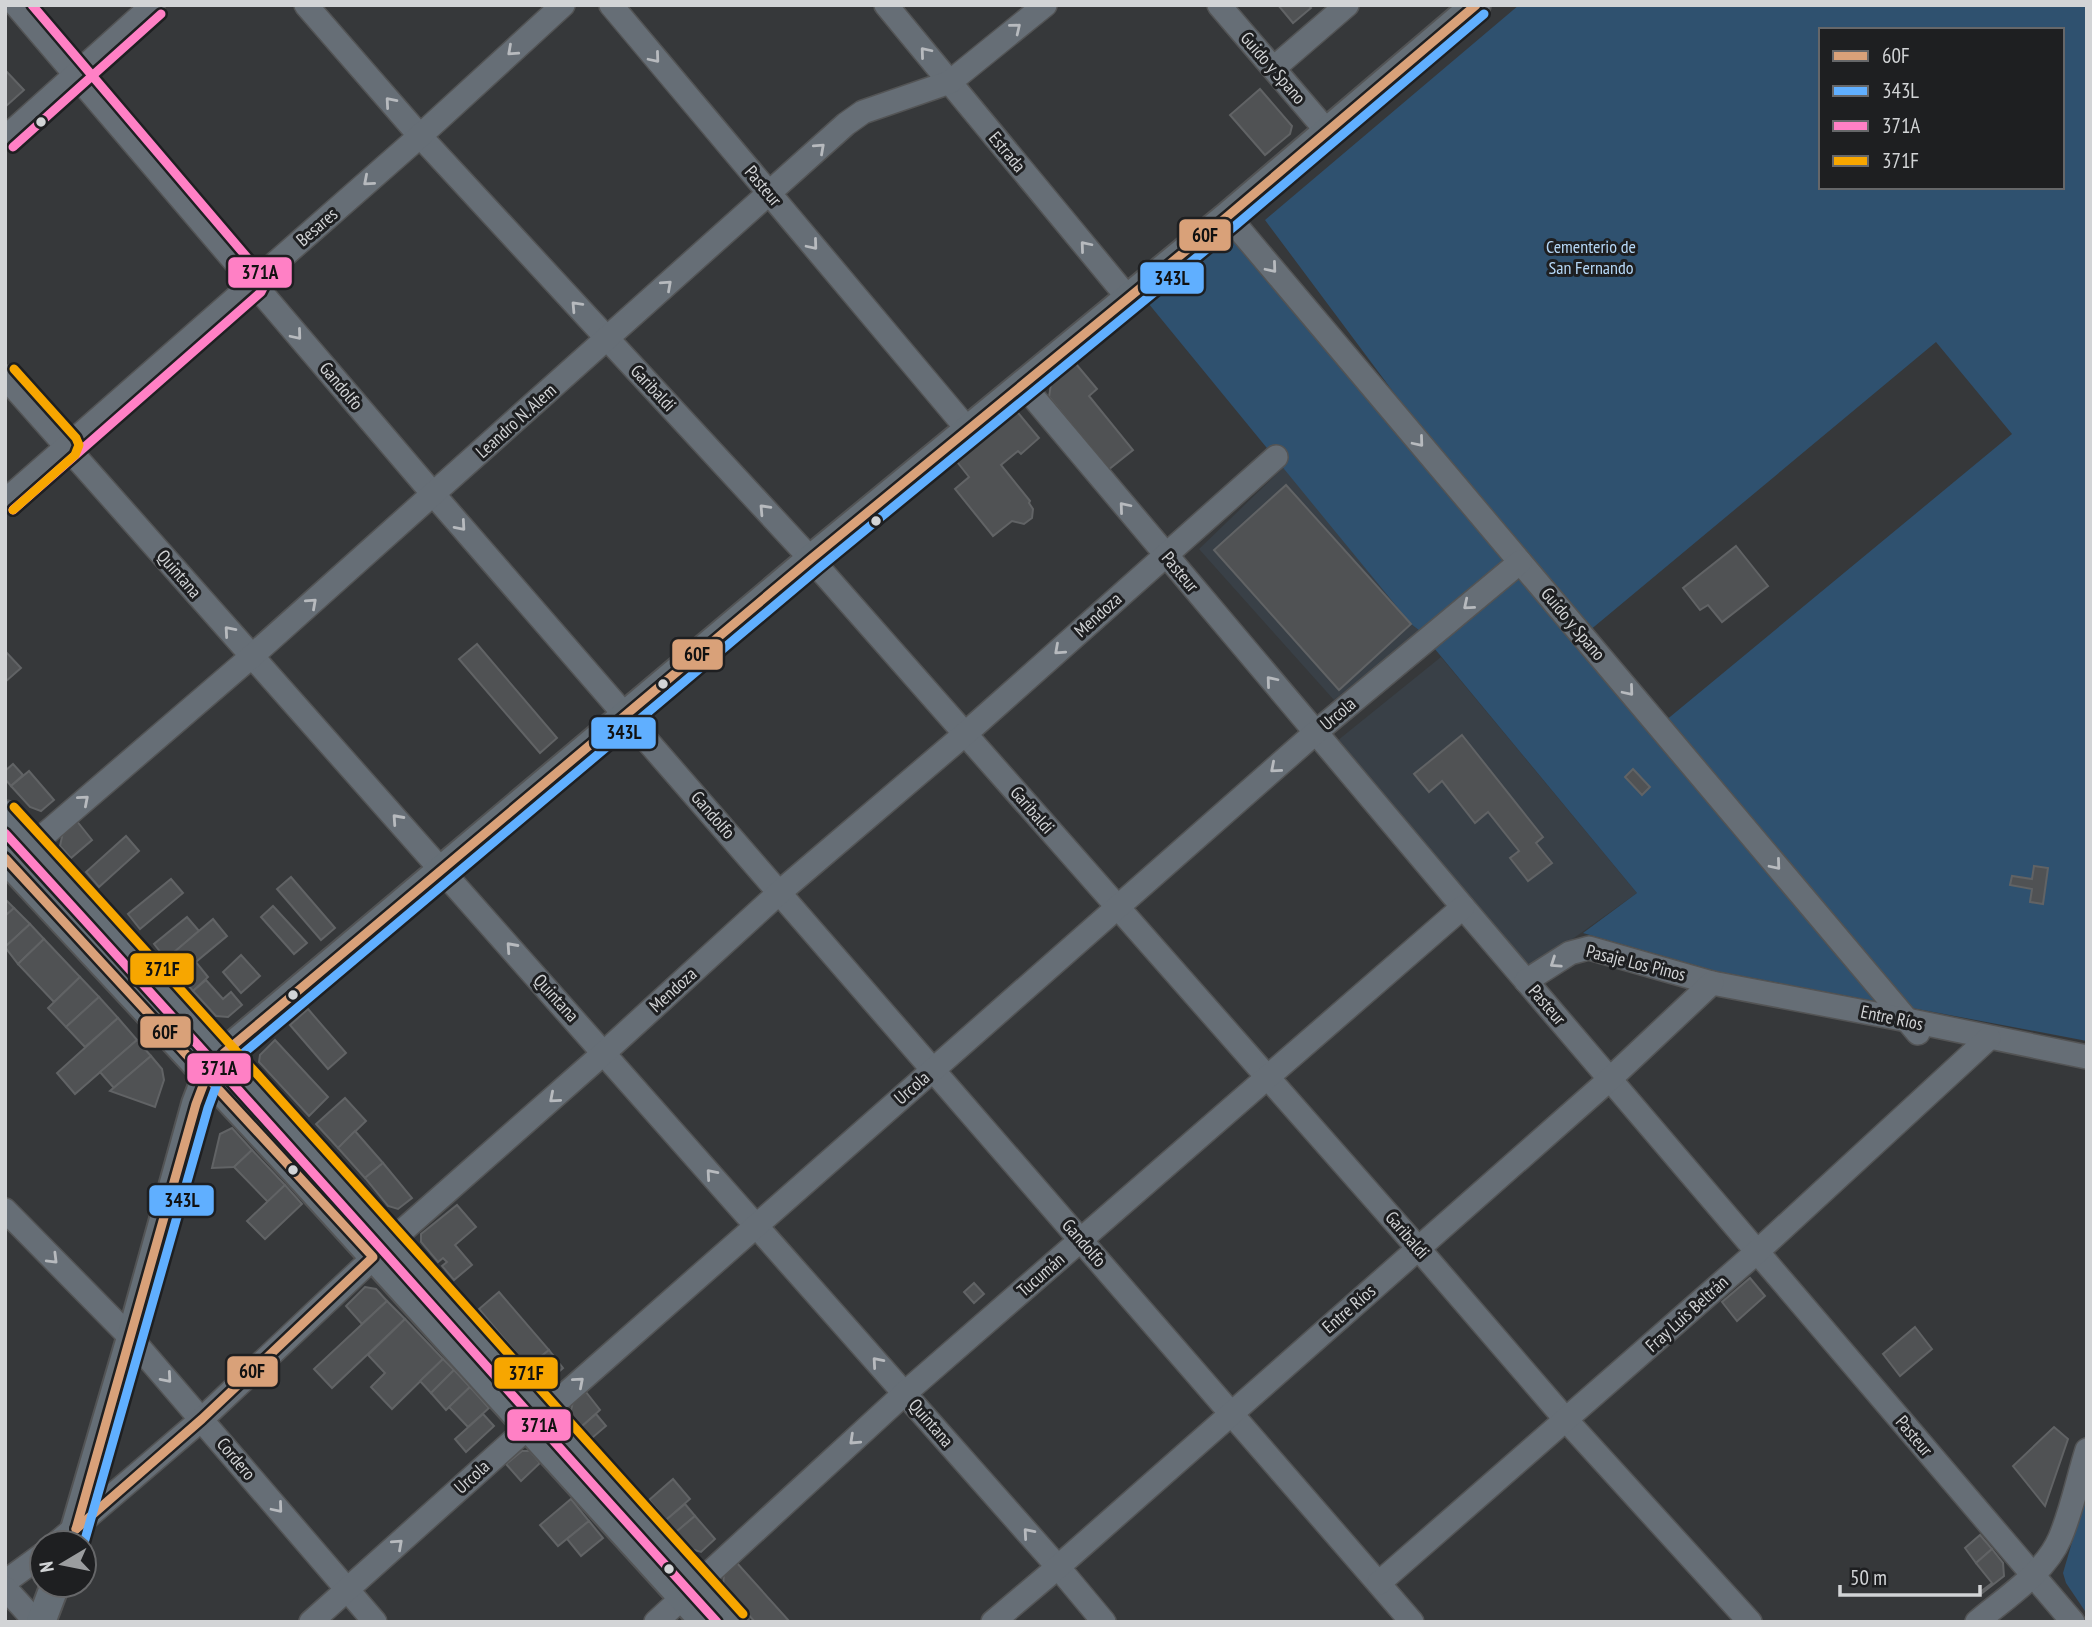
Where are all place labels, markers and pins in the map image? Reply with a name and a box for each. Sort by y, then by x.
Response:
unlabelled marker [34,115,48,129]
unlabelled marker [869,514,883,528]
unlabelled marker [656,677,670,691]
unlabelled marker [286,988,300,1002]
unlabelled marker [286,1163,300,1177]
unlabelled marker [662,1562,676,1576]

